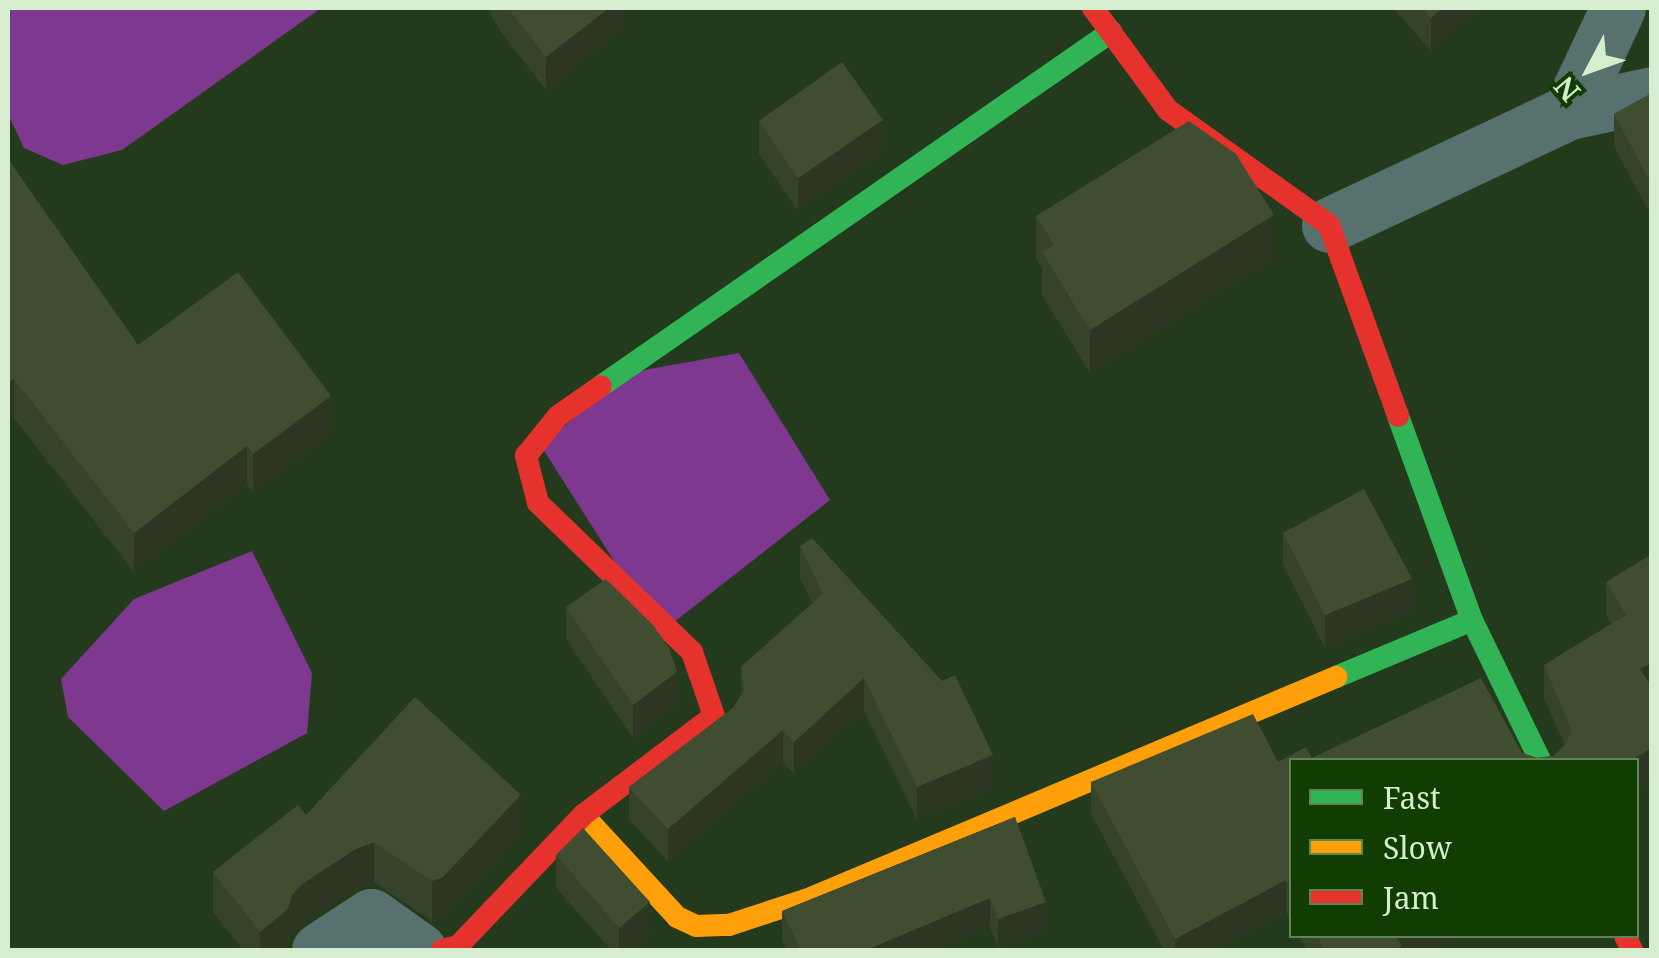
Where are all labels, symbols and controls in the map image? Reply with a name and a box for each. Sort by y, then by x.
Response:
north arrow [1539,20,1639,120]
text: N [1545,69,1588,110]
legend [1289,758,1639,938]
text: Fast [1383,777,1440,818]
text: Slow [1383,827,1452,868]
text: Jam [1383,877,1439,918]

